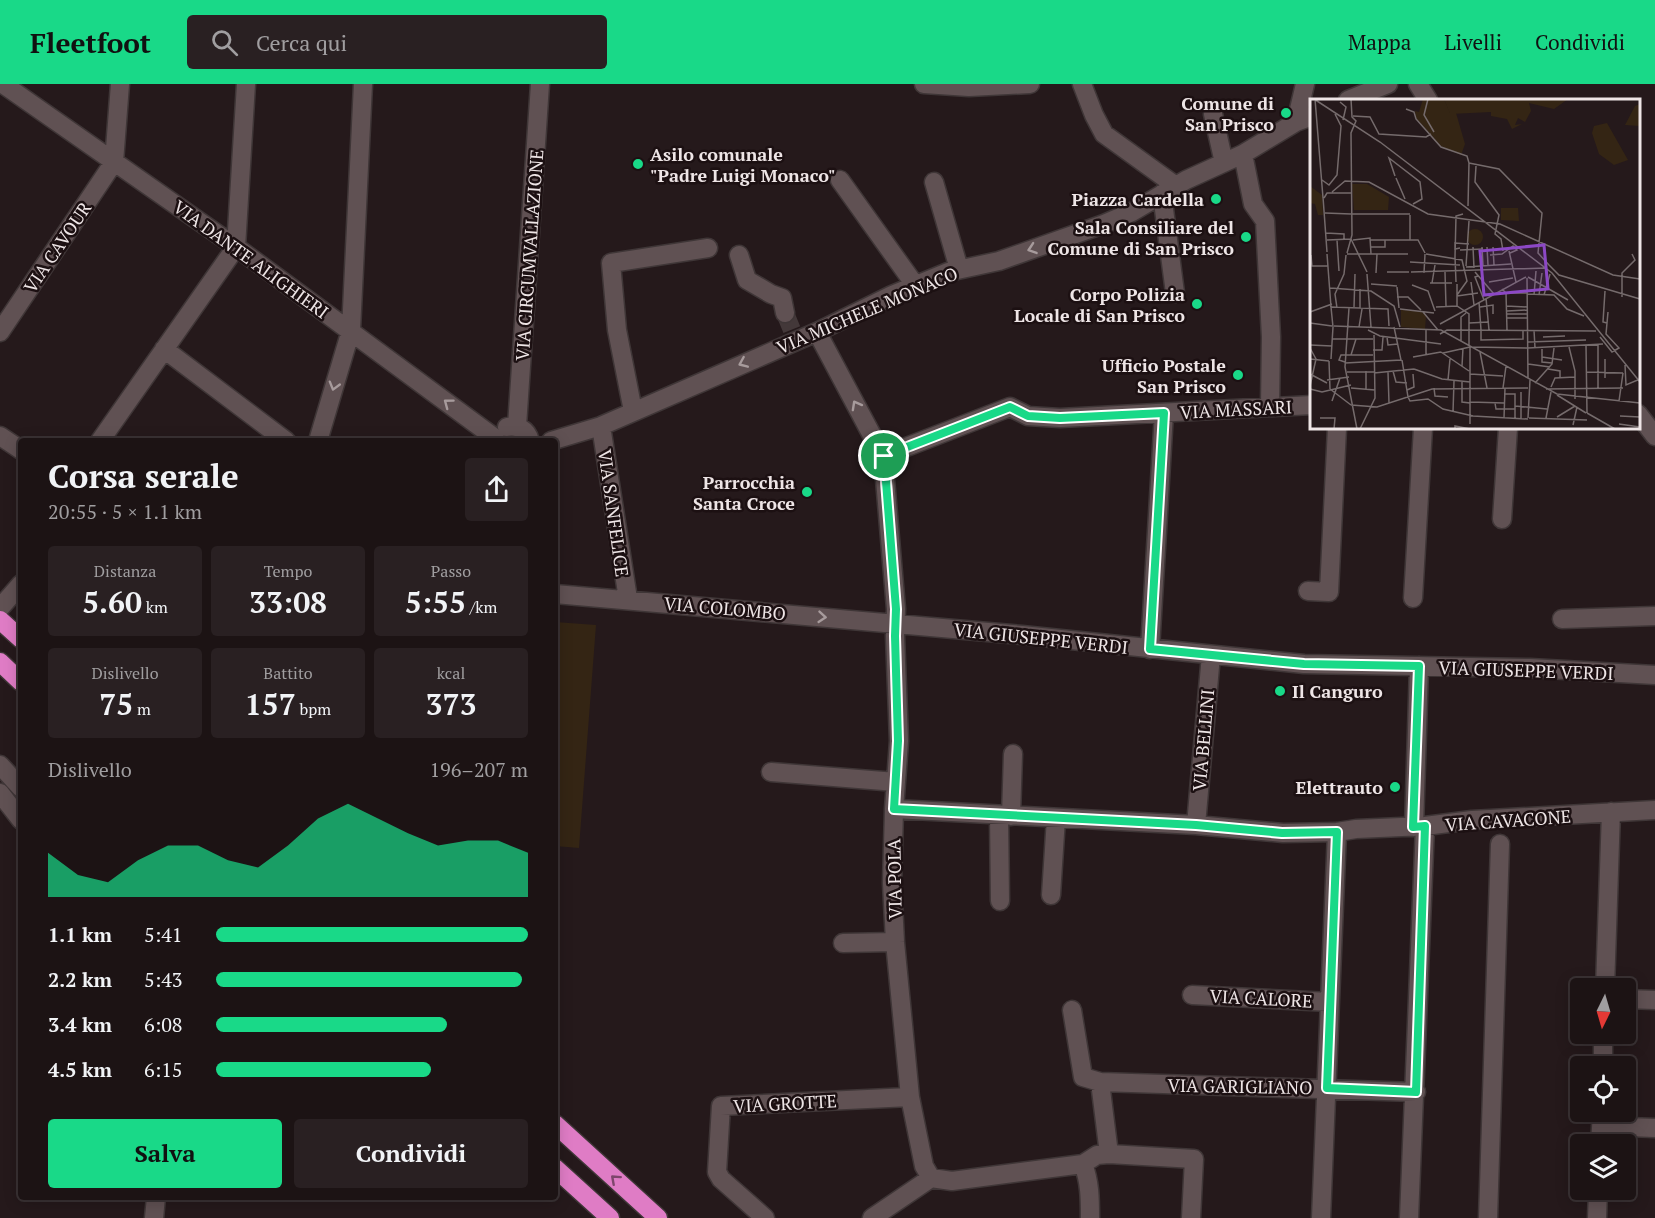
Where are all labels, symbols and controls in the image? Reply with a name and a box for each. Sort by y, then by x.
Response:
search box [187,15,607,69]
text: Fleetfoot [30,24,151,61]
icon: search [208,26,241,59]
text: Cerca qui [256,28,347,57]
text: Mappa [1348,28,1411,56]
text: Livelli [1444,28,1502,56]
text: Condividi [1535,28,1625,56]
place label: Comune di San Prisco [1181,91,1274,136]
inset map [1310,99,1640,429]
marker: Comune di San Prisco [1279,106,1293,120]
place label: Asilo comunale "Padre Luigi Monaco" [650,142,836,187]
street label: VIA CIRCUMVALLAZIONE [510,148,548,362]
marker: Asilo comunale "Padre Luigi Monaco" [631,157,645,171]
place label: Piazza Cardella [1071,187,1204,211]
marker: Piazza Cardella [1209,192,1223,206]
street label: VIA DANTE ALIGHIERI [169,194,333,324]
street label: VIA CAVOUR [18,196,97,297]
place label: Sala Consiliare del Comune di San Prisco [1047,215,1234,260]
marker: Sala Consiliare del Comune di San Prisco [1239,230,1253,244]
one-way arrow [1027,242,1038,255]
street label: VIA MICHELE MONACO [773,261,961,359]
place label: Corpo Polizia Locale di San Prisco [1014,282,1185,327]
marker: Corpo Polizia Locale di San Prisco [1190,297,1204,311]
place label: Ufficio Postale San Prisco [1102,353,1226,398]
one-way arrow [739,356,750,368]
marker: Ufficio Postale San Prisco [1231,368,1245,382]
one-way arrow [329,380,341,391]
street label: VIA MASSARI [1179,394,1293,424]
one-way arrow [444,399,455,410]
one-way arrow [852,401,863,411]
pin [858,430,909,481]
icon: arrive [867,439,900,472]
street label: VIA SANFELICE [593,448,635,578]
text: Corsa serale [48,454,239,497]
button: share [465,458,528,521]
place label: Parrocchia Santa Croce [693,470,795,515]
marker: Parrocchia Santa Croce [800,485,814,499]
text: 20:55 · 5 × 1.1 km [48,498,202,525]
text: Distanza [94,560,156,582]
text: Tempo [264,560,312,582]
text: Passo [431,560,471,582]
text: 5.60 [82,582,142,622]
text: 33:08 [249,582,327,622]
text: 5:55 [405,582,466,622]
street label: VIA COLOMBO [663,591,787,625]
text: km [142,596,168,618]
text: /km [466,596,497,618]
one-way arrow [818,610,827,623]
street label: VIA GIUSEPPE VERDI [953,617,1129,659]
street label: VIA GIUSEPPE VERDI [1438,655,1614,685]
text: Dislivello [91,662,159,684]
text: Battito [263,662,313,684]
text: kcal [437,662,465,684]
place label: Il Canguro [1292,679,1383,703]
text: 75 [99,684,133,724]
text: 157 [245,684,296,724]
text: 373 [426,684,476,724]
marker: Il Canguro [1273,684,1287,698]
street label: VIA BELLINI [1187,688,1219,792]
text: m [133,698,151,720]
text: bpm [296,698,331,720]
text: Dislivello [48,756,132,783]
text: 196–207 m [429,756,528,783]
place label: Elettrauto [1295,775,1383,799]
marker: Elettrauto [1388,780,1402,794]
street label: VIA CAVACONE [1444,804,1572,836]
street label: VIA POLA [881,838,907,920]
text: 1.1 km [48,921,112,948]
text: 5:41 [144,921,183,948]
text: 2.2 km [48,966,112,993]
text: 5:43 [144,966,183,993]
north arrow [1570,978,1636,1044]
map controls [1570,978,1636,1200]
street label: VIA CALORE [1209,983,1313,1013]
text: 3.4 km [48,1011,112,1038]
text: 6:08 [144,1011,183,1038]
text: 4.5 km [48,1056,112,1083]
text: 6:15 [144,1056,183,1083]
button: locate [1570,1056,1636,1122]
street label: VIA GARIGLIANO [1167,1073,1313,1099]
street label: VIA GROTTE [732,1088,838,1118]
button: Salva [48,1119,282,1188]
button: Condividi [294,1119,528,1188]
button: layers [1570,1134,1636,1200]
one-way arrow [611,1175,622,1186]

